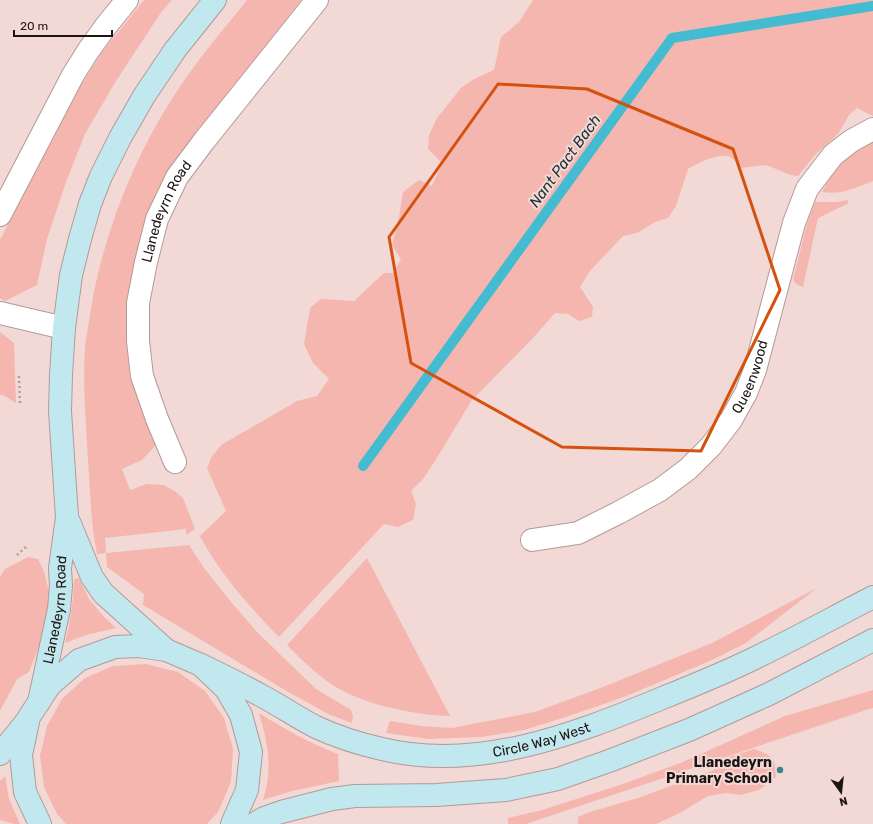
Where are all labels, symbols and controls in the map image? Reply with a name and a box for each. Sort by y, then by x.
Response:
scale bar [14,12,112,38]
text: 20 m [20,19,48,33]
water label: Nant Pact Bach [525,111,605,211]
street label: Llanedeyrn Road [138,157,195,264]
street label: Queenwood [728,338,772,417]
street label: Llanedeyrn Road [39,555,71,666]
street label: Circle Way West [491,719,593,761]
place label: Llanedeyrn Primary School [666,754,772,787]
marker: Llanedeyrn Primary School [775,765,785,775]
north arrow [821,772,861,812]
text: N [838,794,849,809]

